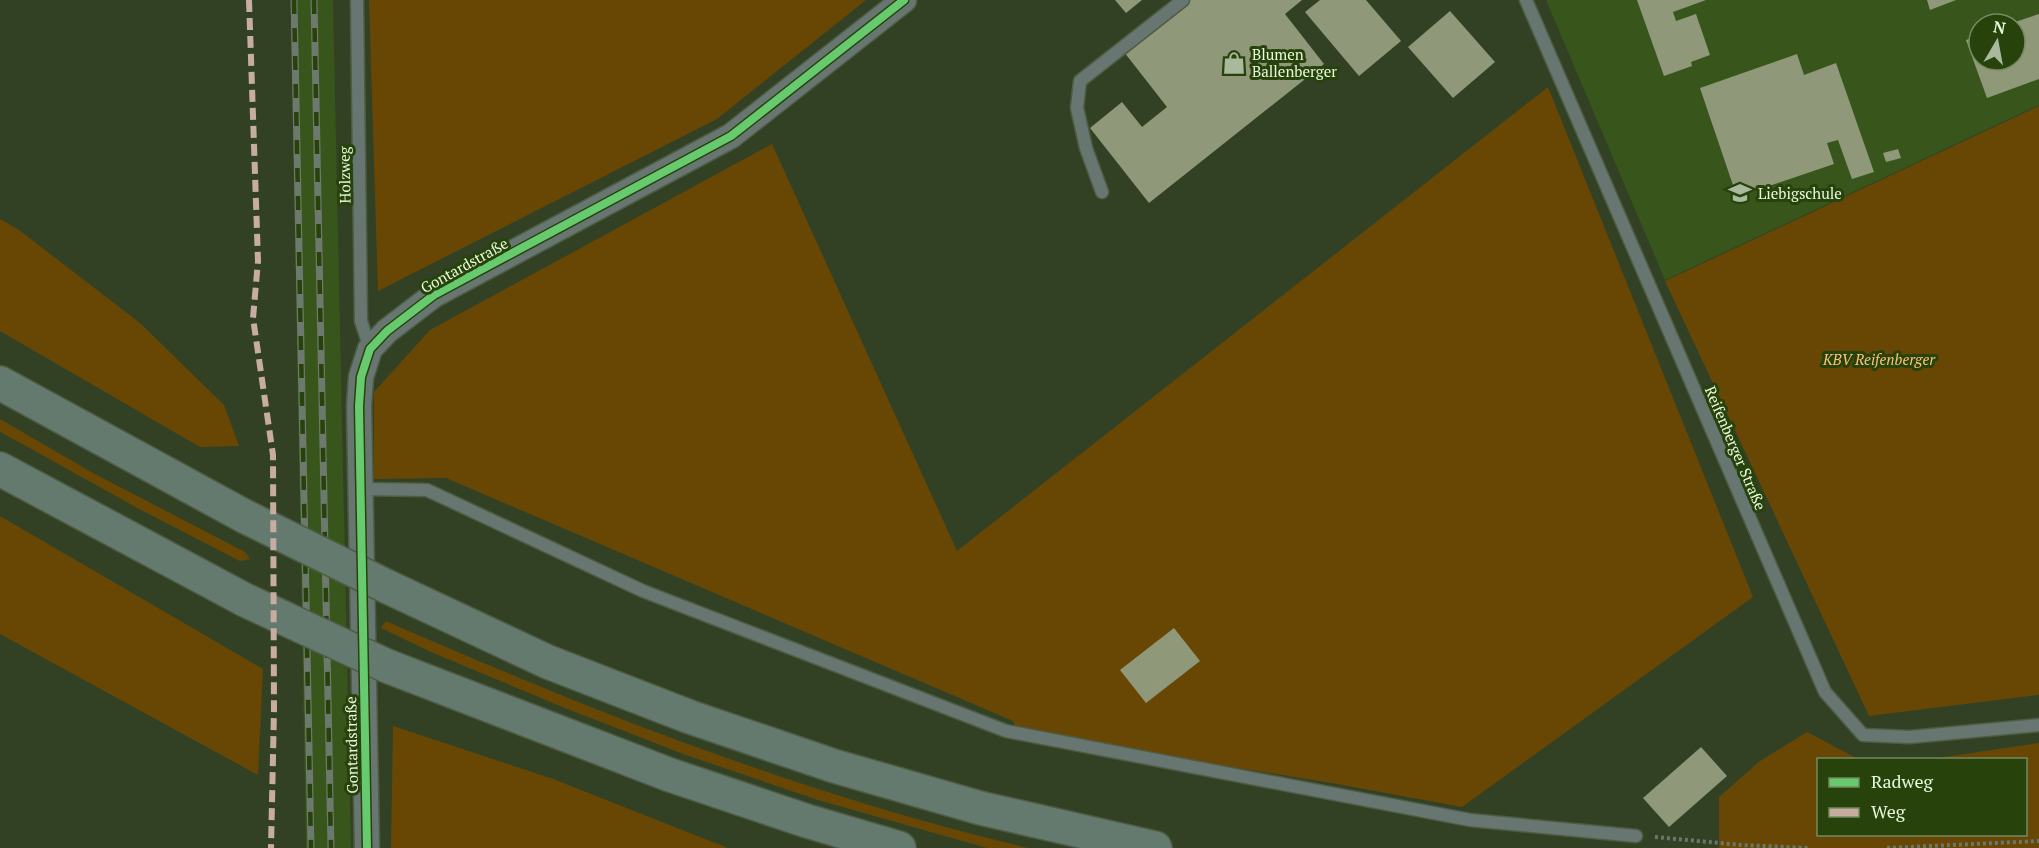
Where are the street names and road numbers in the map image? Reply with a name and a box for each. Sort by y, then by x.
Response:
street label: Holzweg [333,145,354,204]
street label: Gontardstraße [417,233,511,297]
street label: Reifenberger Straße [1701,383,1771,513]
street label: Gontardstraße [340,696,362,794]

